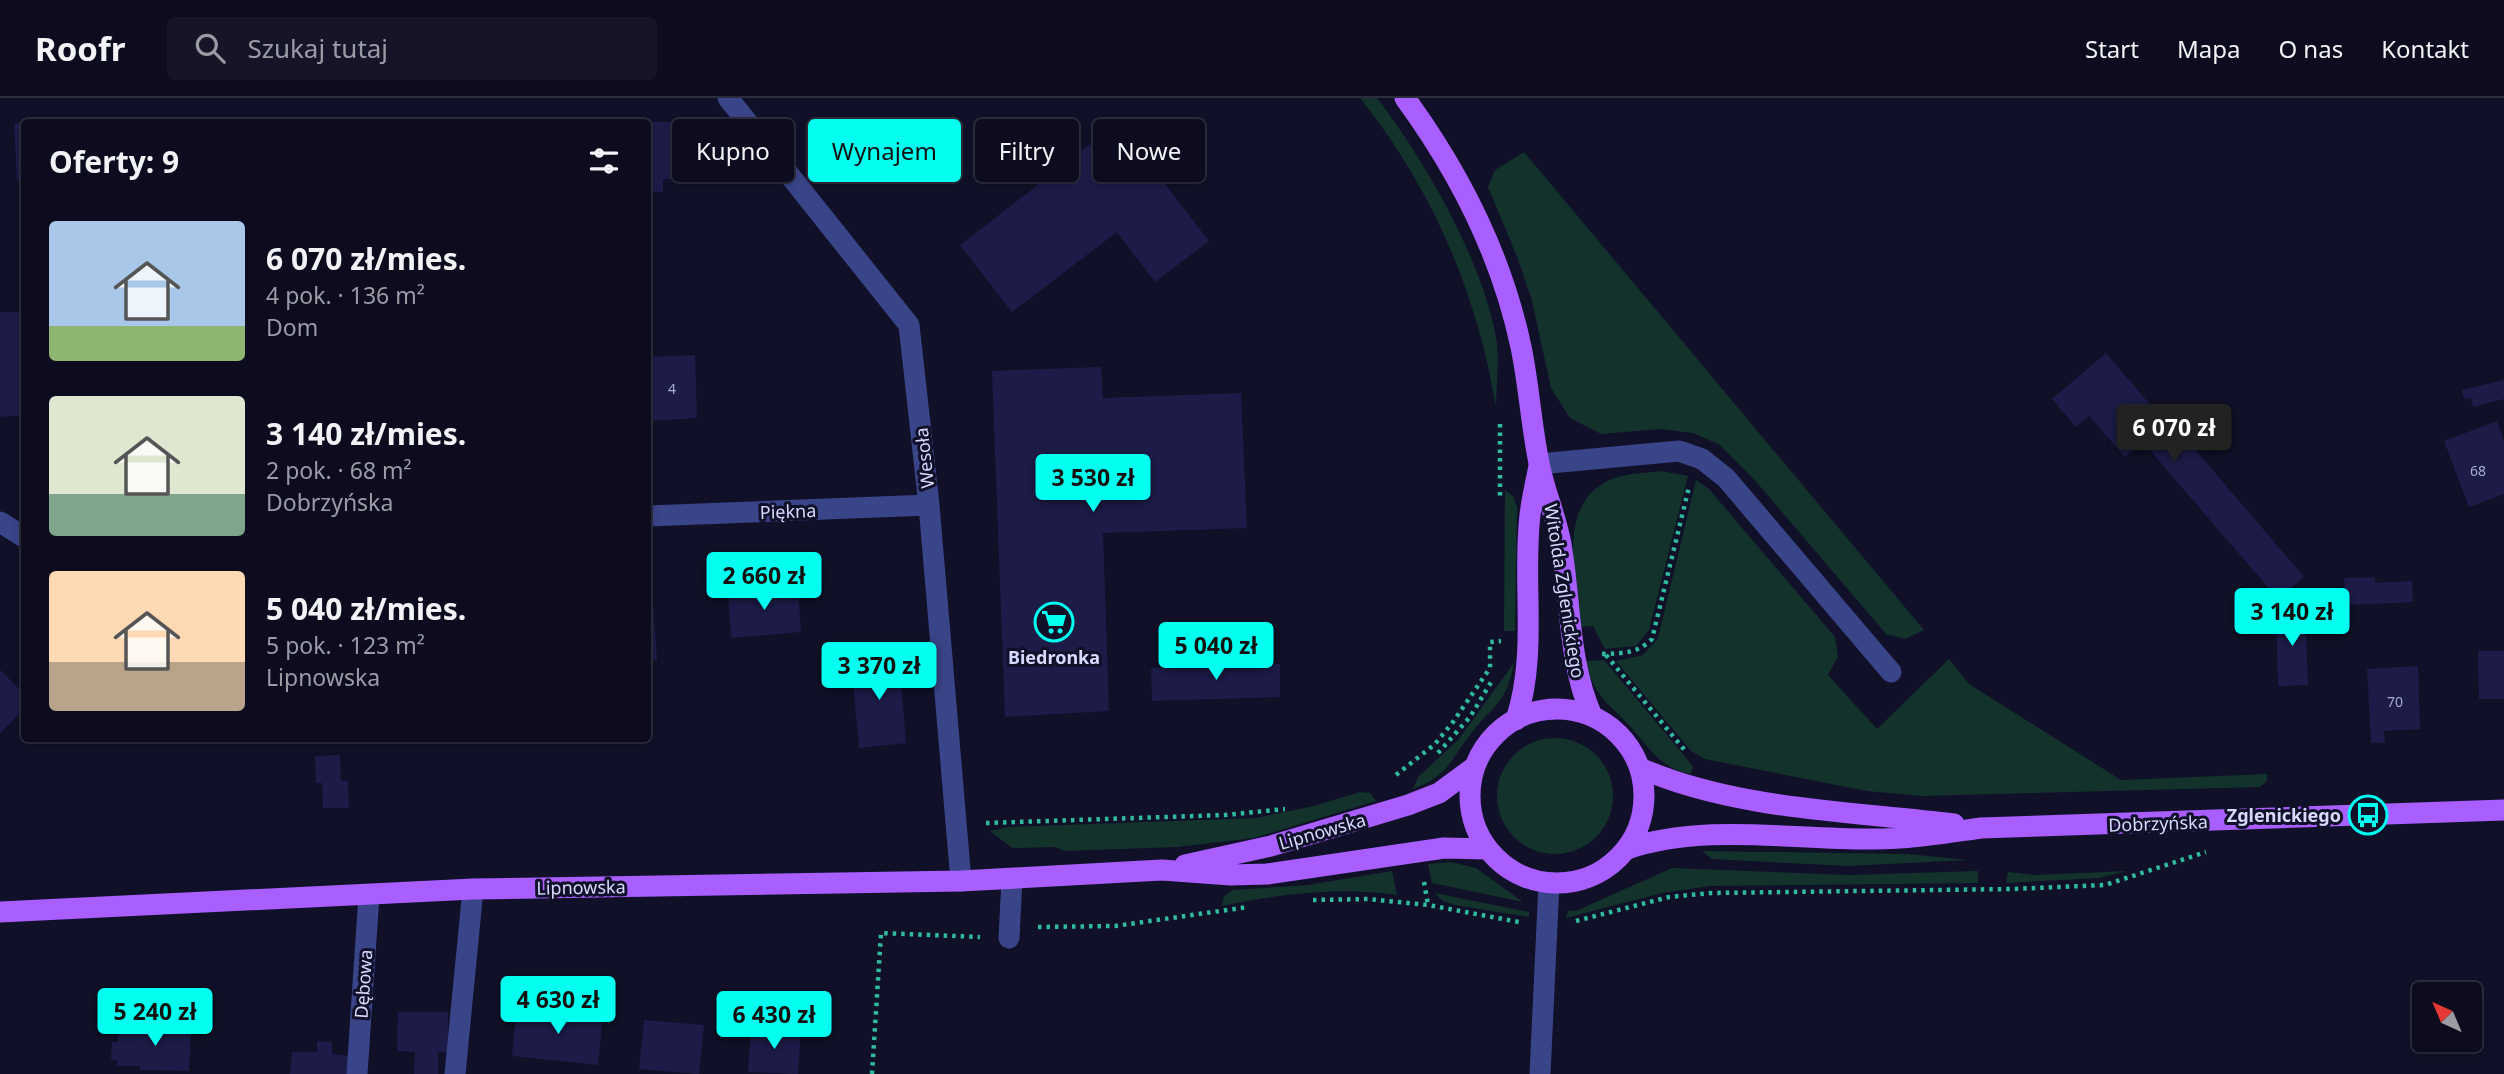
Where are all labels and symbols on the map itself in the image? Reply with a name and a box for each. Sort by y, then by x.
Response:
house number: 4 [668,379,676,398]
pin: 6 070 zł [2102,404,2246,464]
street label: Wesoła [909,427,939,489]
pin: 3 530 zł [1021,454,1165,514]
house number: 68 [2470,461,2486,480]
street label: Piękna [759,498,817,524]
street label: Witolda Zglenickiego [1539,502,1591,680]
pin: 2 660 zł [692,552,836,612]
pin: 3 140 zł [2220,588,2364,648]
supermarket icon: Biedronka [1033,601,1075,643]
pin: 5 040 zł [1144,622,1288,682]
pin: 3 370 zł [807,642,951,702]
place label: Biedronka [1008,645,1100,669]
house number: 70 [2387,692,2403,711]
bus stop icon: Zglenickiego [2347,794,2389,836]
place label: Zglenickiego [2227,803,2341,827]
street label: Lipnowska [1276,807,1368,855]
street label: Dobrzyńska [2108,809,2208,837]
street label: Lipnowska [536,874,626,900]
street label: Dębowa [349,949,377,1019]
pin: 4 630 zł [486,976,630,1036]
north arrow [2412,982,2482,1052]
pin: 5 240 zł [83,988,227,1048]
pin: 6 430 zł [702,992,846,1051]

